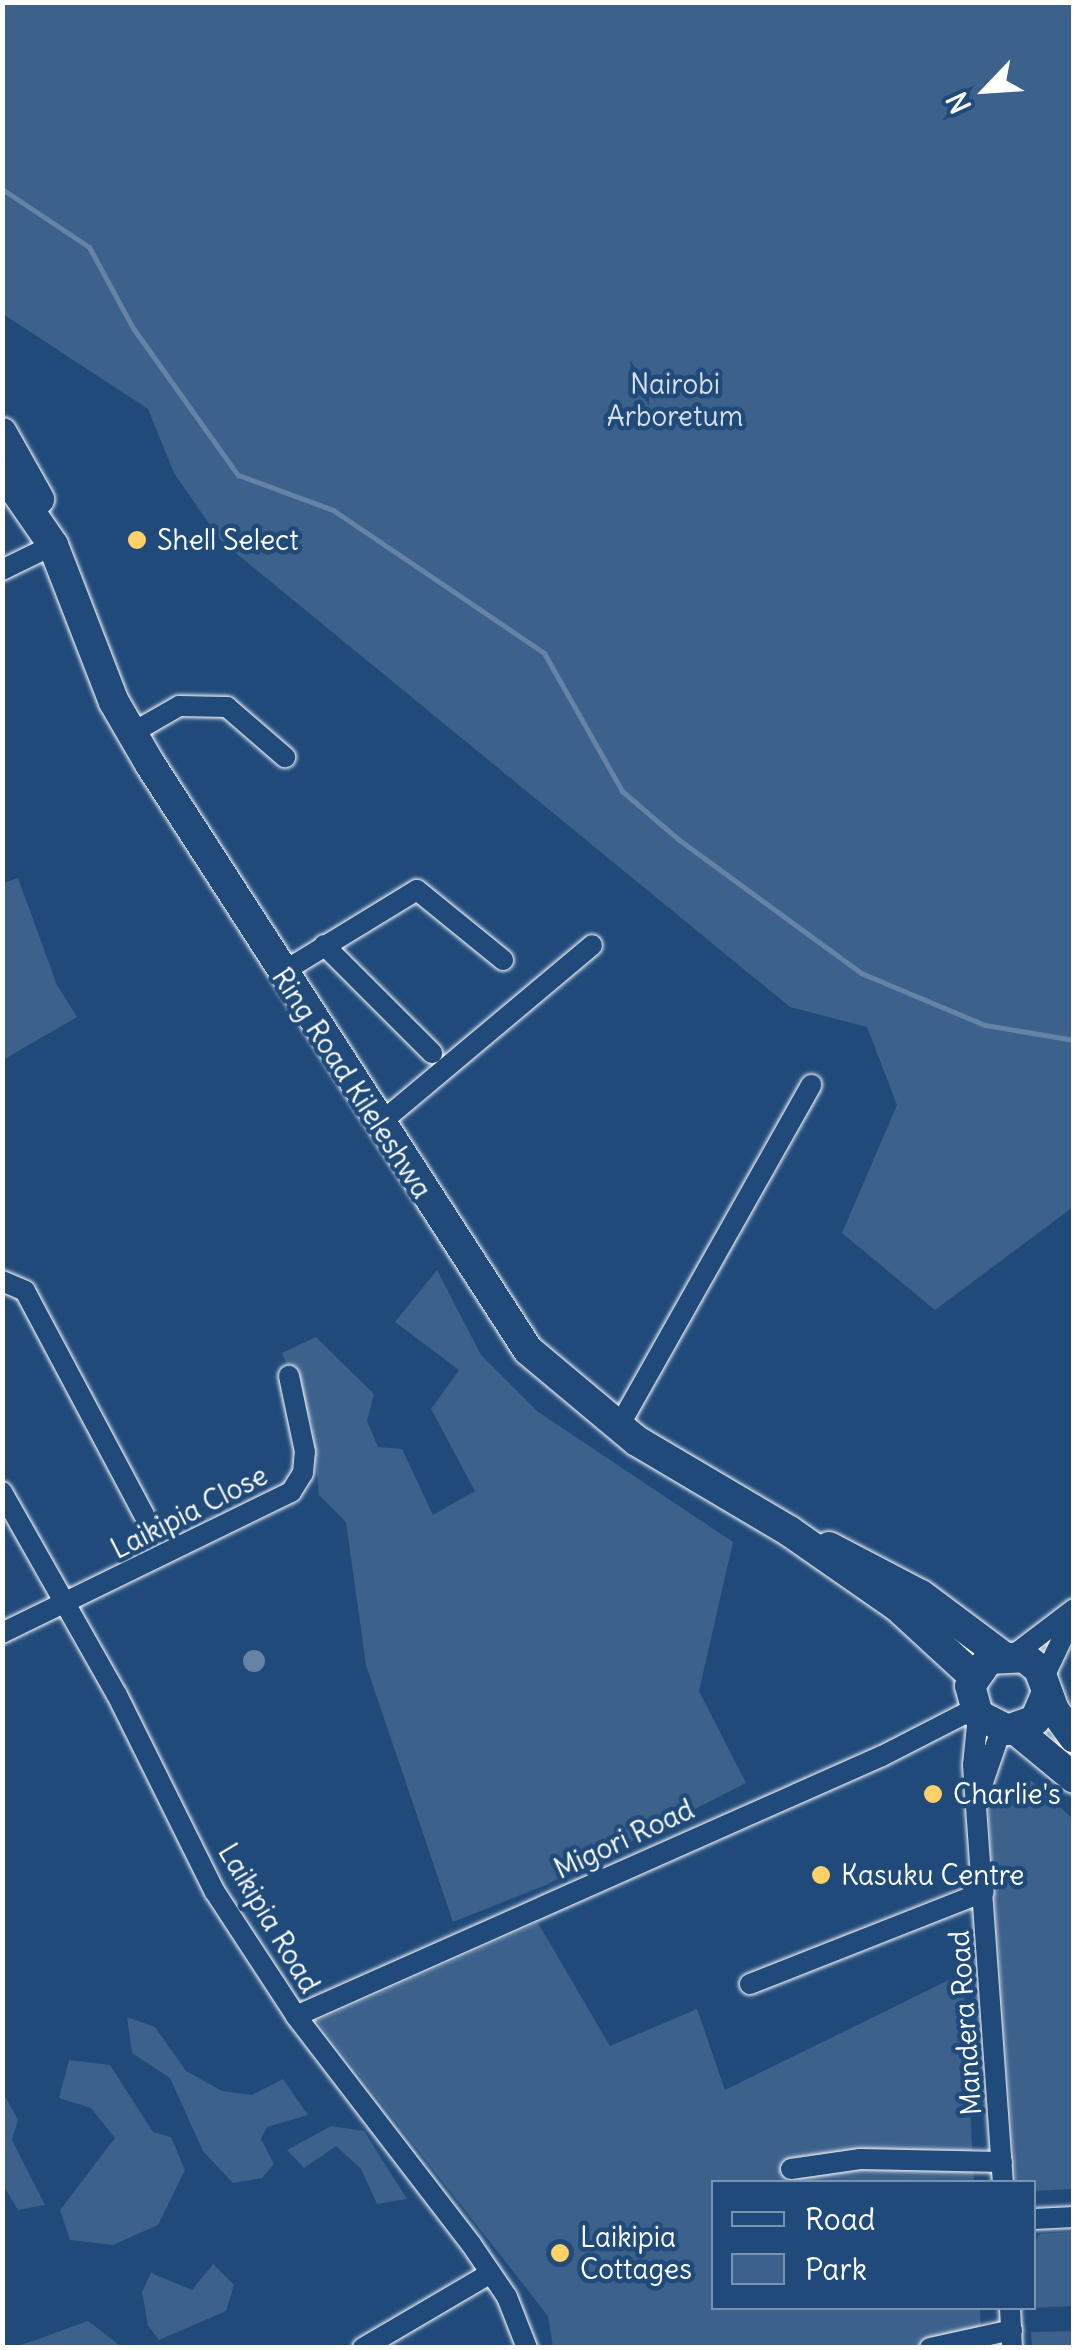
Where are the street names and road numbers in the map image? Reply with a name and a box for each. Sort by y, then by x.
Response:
street label: Ring Road Kileleshwa [265,962,439,1204]
street label: Laikipia Close [105,1458,273,1566]
street label: Migori Road [549,1792,699,1886]
street label: Laikipia Road [211,1837,327,1999]
street label: Mandera Road [942,1929,988,2117]

